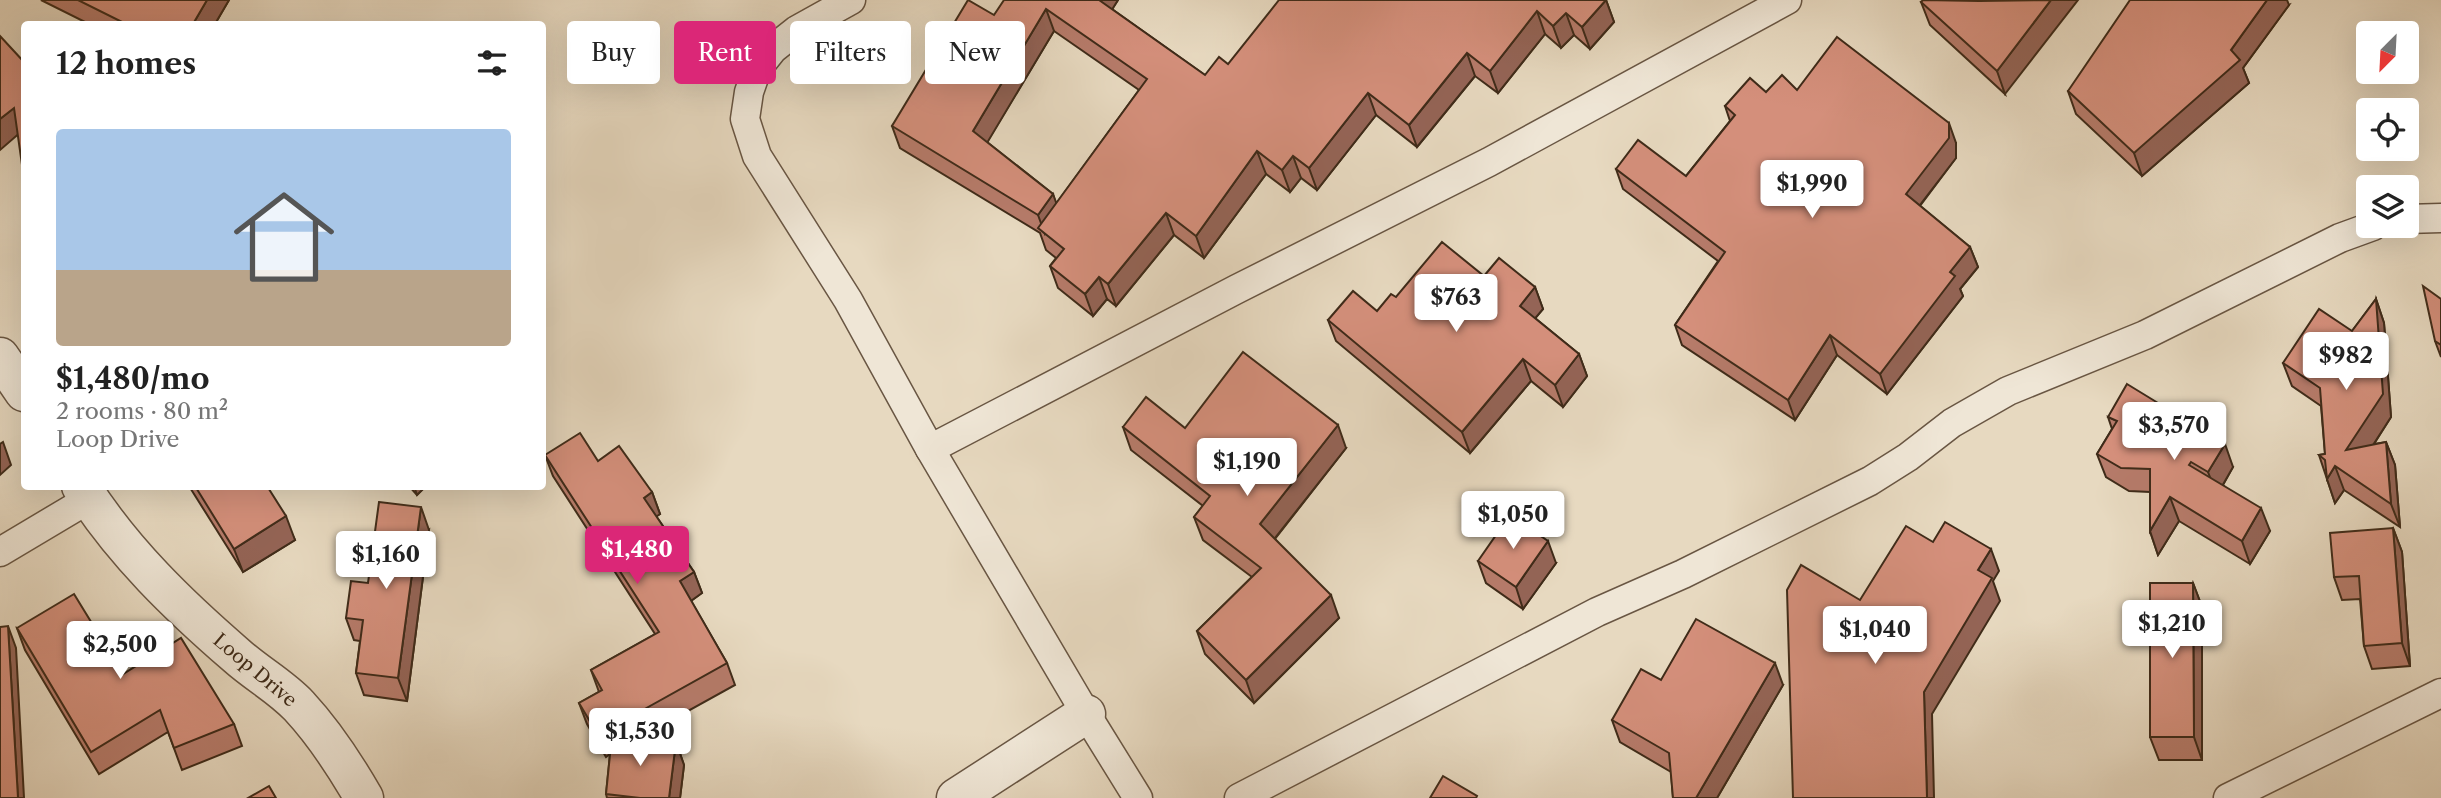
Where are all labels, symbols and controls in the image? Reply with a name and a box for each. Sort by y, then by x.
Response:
chip: Buy [567,21,660,84]
chip: Rent [674,21,776,84]
chip: Filters [790,21,911,84]
chip: New [925,21,1025,84]
north arrow [2356,21,2418,84]
map controls [2356,21,2419,238]
icon: filters [473,44,511,82]
text: 12 homes [56,45,196,82]
button: locate [2356,98,2419,161]
pin: $1,990 [1755,160,1869,220]
text: $1,990 [1776,169,1848,197]
icon: home [221,174,347,300]
button: layers [2356,175,2419,238]
pin: $763 [1415,274,1497,334]
text: $763 [1430,283,1482,311]
pin: $982 [2305,332,2387,392]
text: $982 [2319,341,2373,369]
text: $1,480/mo [56,360,210,397]
text: 2 rooms · 80 m² [56,397,228,425]
pin: $3,570 [2117,402,2231,462]
text: $3,570 [2138,411,2210,439]
text: Loop Drive [56,425,179,453]
pin: $1,190 [1190,438,1304,498]
text: $1,190 [1213,447,1281,475]
pin: $1,050 [1456,491,1570,551]
text: $1,050 [1477,500,1549,528]
pin: $1,480 [580,526,694,586]
pin: $1,160 [329,532,443,591]
text: $1,480 [601,535,673,563]
text: $1,160 [352,540,420,568]
pin: $1,210 [2115,600,2229,660]
pin: $1,040 [1818,606,1932,666]
text: $1,210 [2138,609,2206,637]
text: $1,040 [1839,615,1911,643]
pin: $2,500 [63,622,177,681]
street label: Loop Drive [209,628,301,712]
text: $2,500 [83,630,157,658]
pin: $1,530 [583,708,697,768]
text: $1,530 [605,717,675,745]

